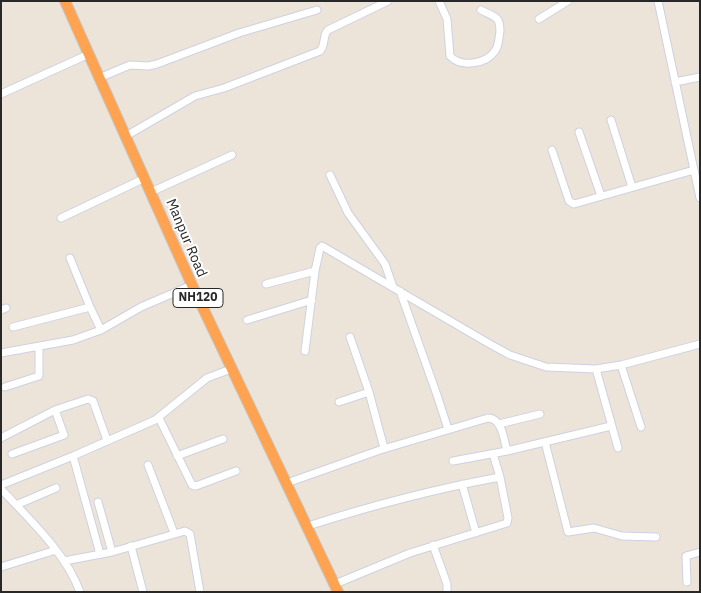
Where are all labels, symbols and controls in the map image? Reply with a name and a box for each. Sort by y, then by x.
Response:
street label: Manpur Road [162,196,210,280]
road number: NH120 [173,288,223,308]

